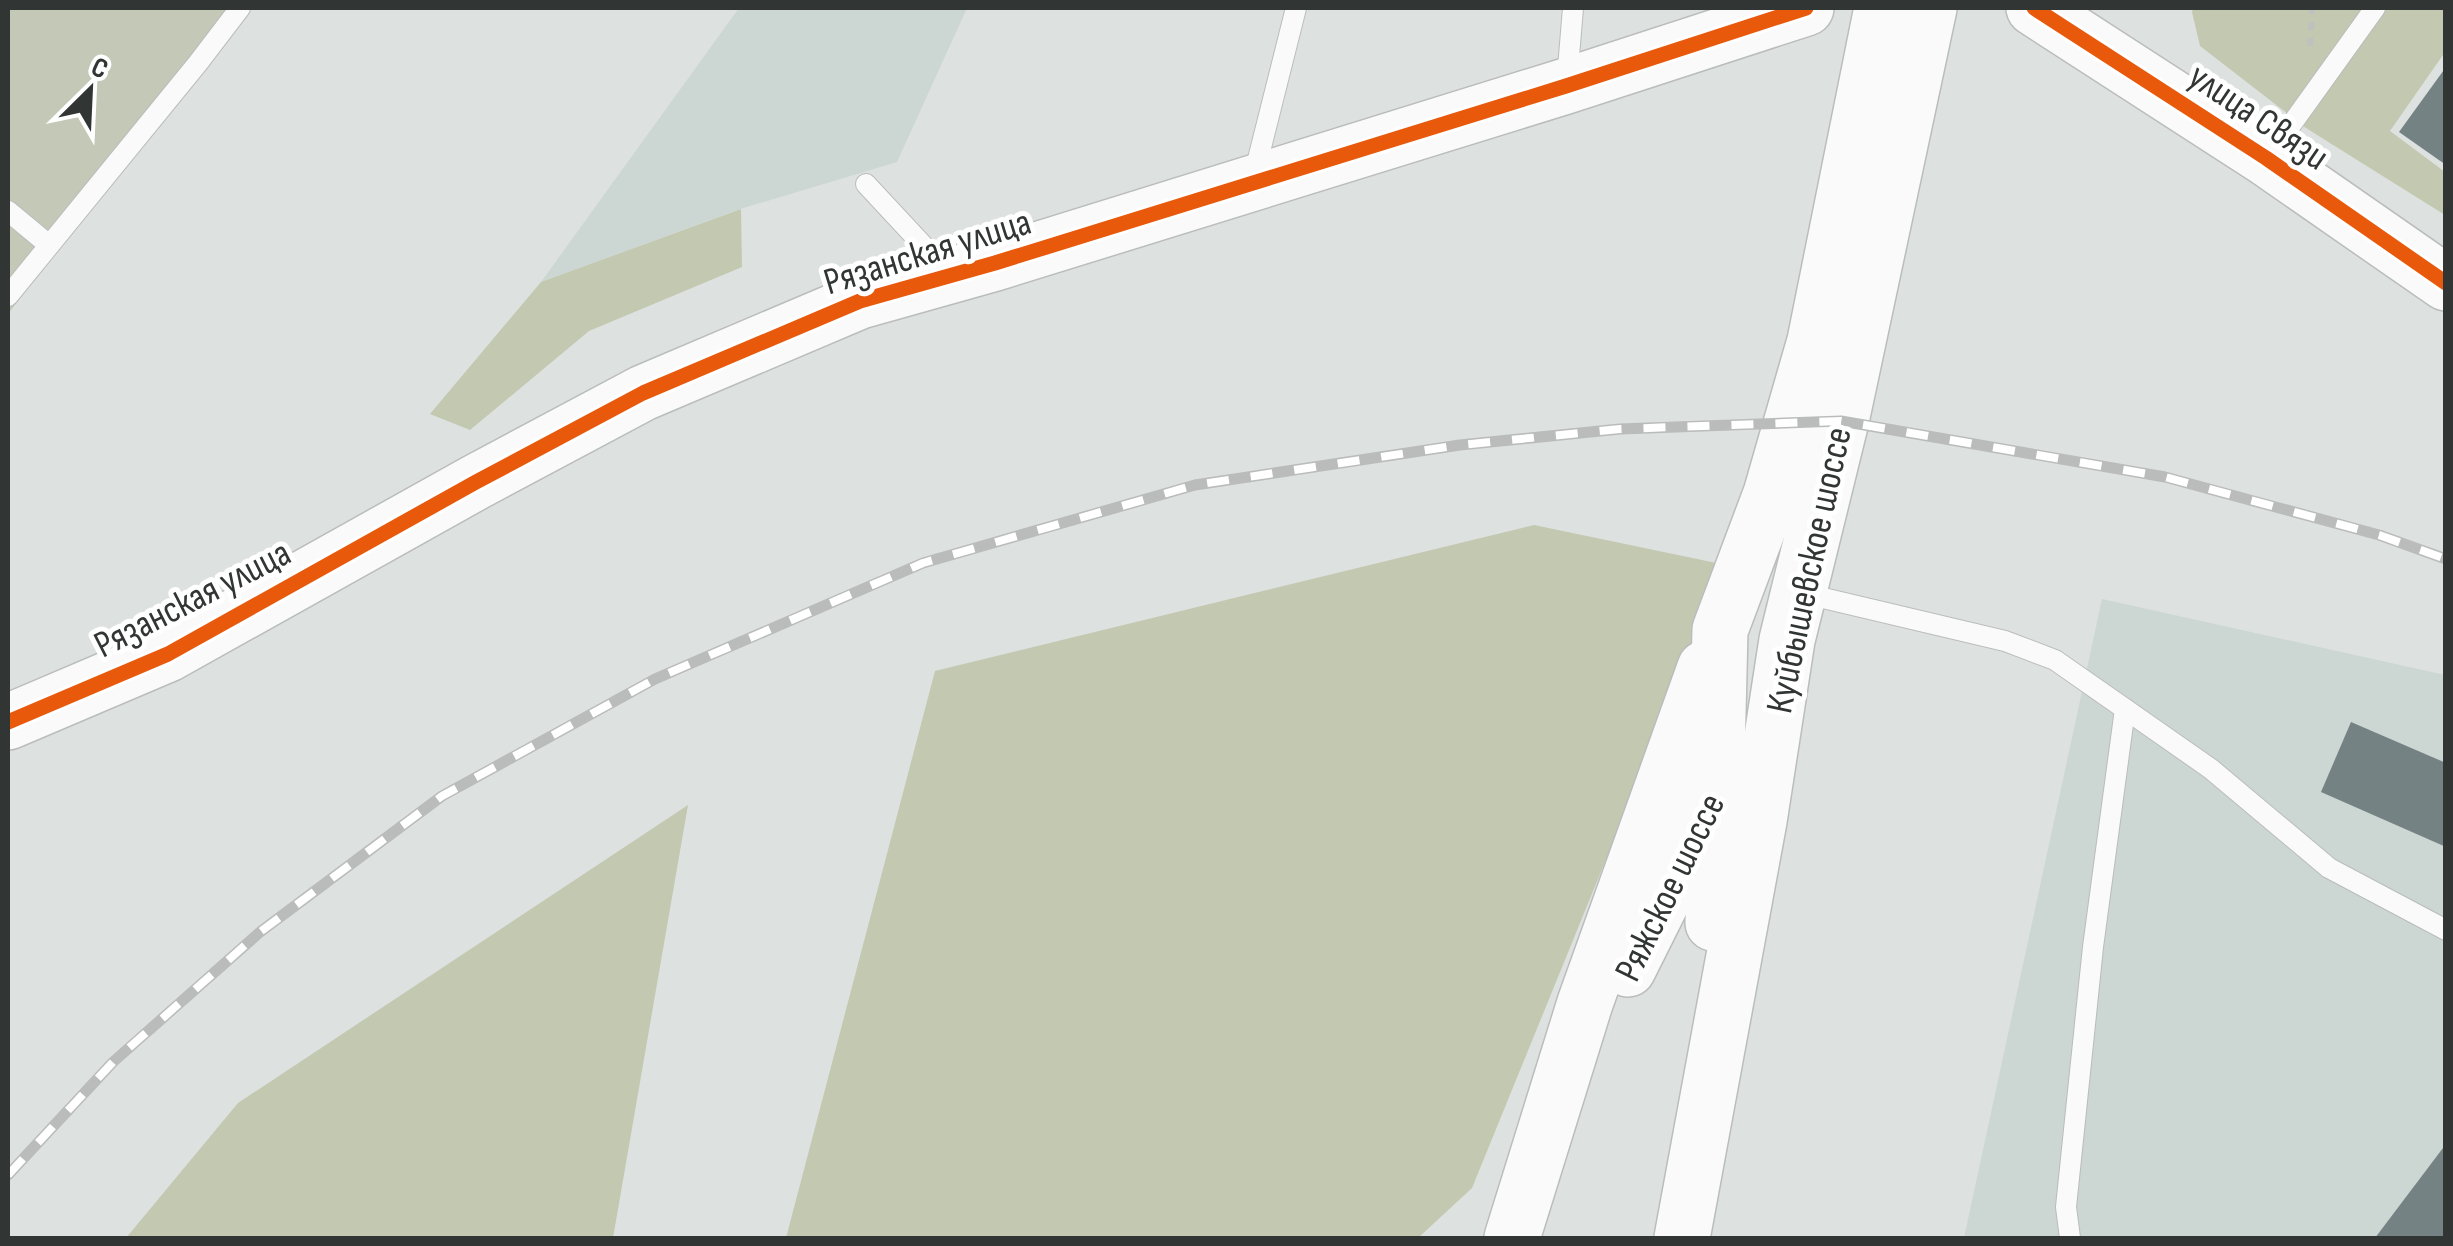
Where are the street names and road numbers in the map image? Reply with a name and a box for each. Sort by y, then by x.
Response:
street label: улица Связи [2180,54,2337,180]
street label: Рязанская улица [818,200,1036,305]
street label: Куйбышевское шоссе [1757,423,1862,717]
street label: Рязанская улица [87,531,298,668]
street label: Ряжское шоссе [1606,787,1735,989]

